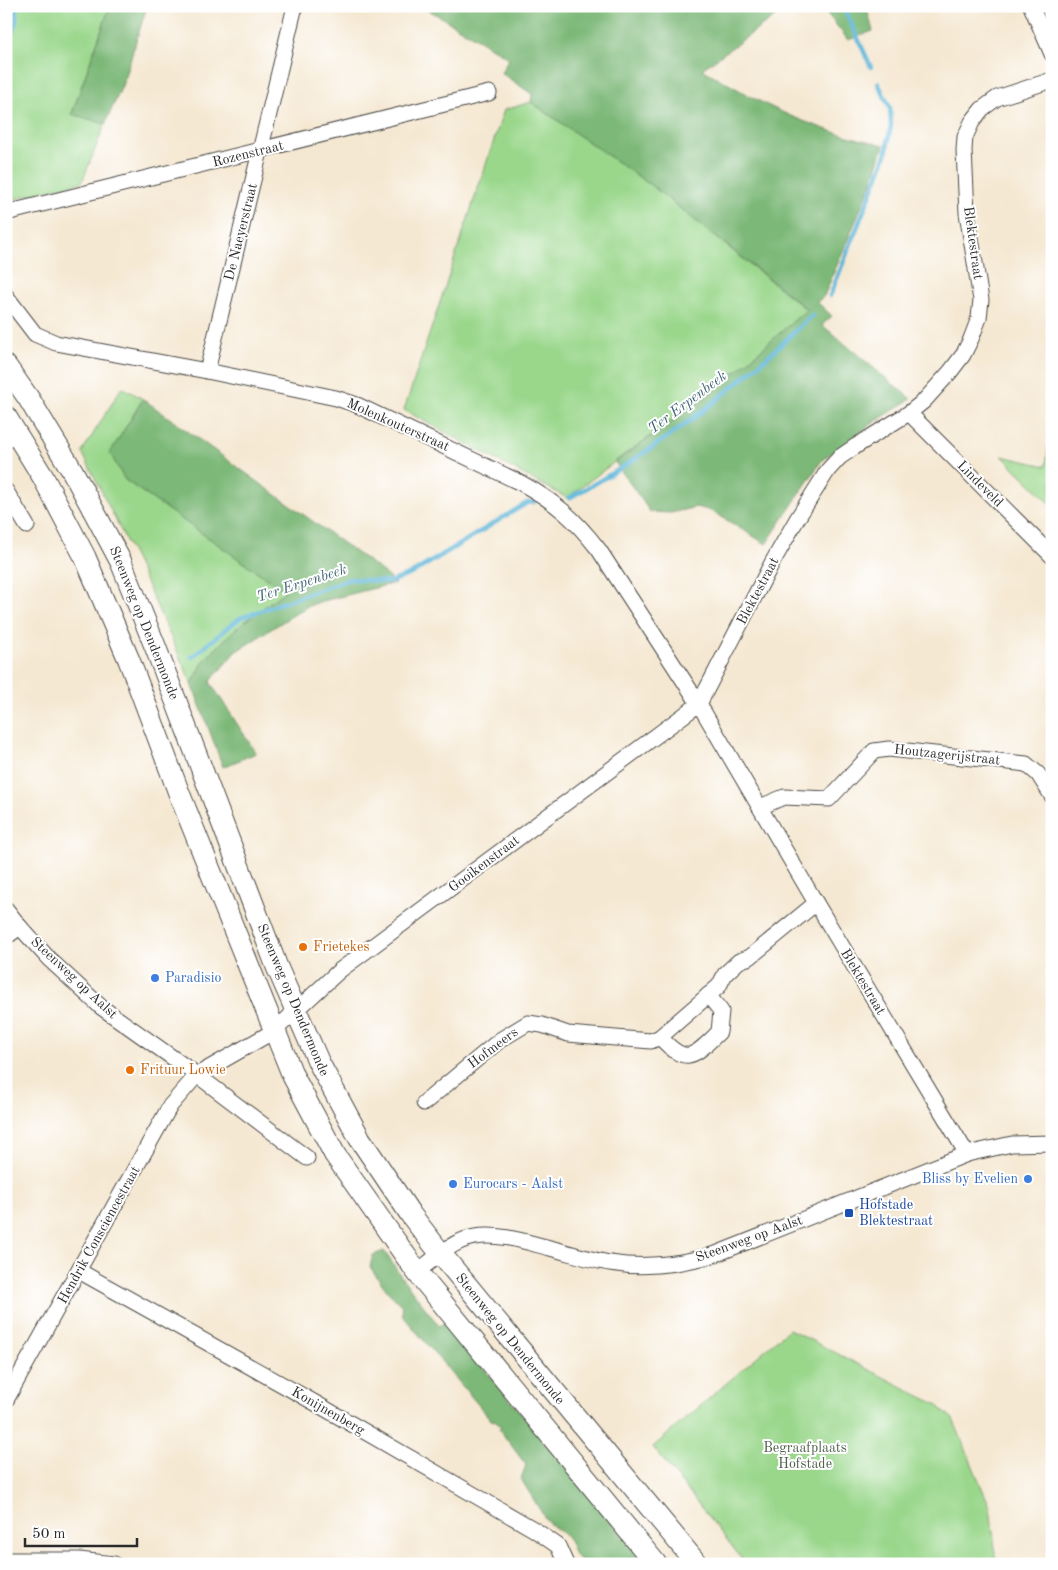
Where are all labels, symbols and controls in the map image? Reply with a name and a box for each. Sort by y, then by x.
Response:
street label: Rozenstraat [211,138,285,170]
street label: De Naeyerstraat [222,182,260,282]
street label: Blektestraat [961,205,985,281]
water label: Ter Erpenbeek [646,369,730,437]
street label: Molenkouterstraat [345,396,451,454]
street label: Lindeveld [954,458,1006,510]
street label: Steenweg op Dendermonde [107,544,181,702]
street label: Blektestraat [734,555,782,627]
water label: Ter Erpenbeek [255,562,349,606]
street label: Houtzagerijstraat [893,742,1001,768]
street label: Gooikenstraat [446,833,522,895]
street label: Steenweg op Dendermonde [255,922,331,1078]
street label: Steenweg op Aalst [28,934,120,1022]
place label: Frietekes [313,940,370,954]
marker: Frietekes [297,941,309,953]
street label: Blektestraat [838,947,888,1017]
place label: Paradisio [165,971,221,985]
marker: Paradisio [149,972,161,984]
street label: Hofmeers [465,1025,521,1071]
place label: Frituur Lowie [140,1063,226,1077]
marker: Frituur Lowie [124,1064,136,1076]
street label: Hendrik Consciencestraat [55,1164,143,1306]
place label: Bliss by Evelien [922,1172,1018,1186]
marker: Bliss by Evelien [1022,1173,1034,1185]
place label: Eurocars - Aalst [463,1177,563,1191]
marker: Eurocars - Aalst [447,1178,459,1190]
place label: Hofstade Blektestraat [859,1198,933,1228]
marker: Hofstade Blektestraat [843,1207,855,1219]
street label: Steenweg op Aalst [694,1213,804,1265]
street label: Steenweg op Dendermonde [453,1271,567,1407]
street label: Konijnenberg [289,1384,367,1438]
park label: Begraafplaats Hofstade [763,1441,847,1471]
scale bar [25,1515,138,1547]
text: 50 m [32,1527,66,1542]

